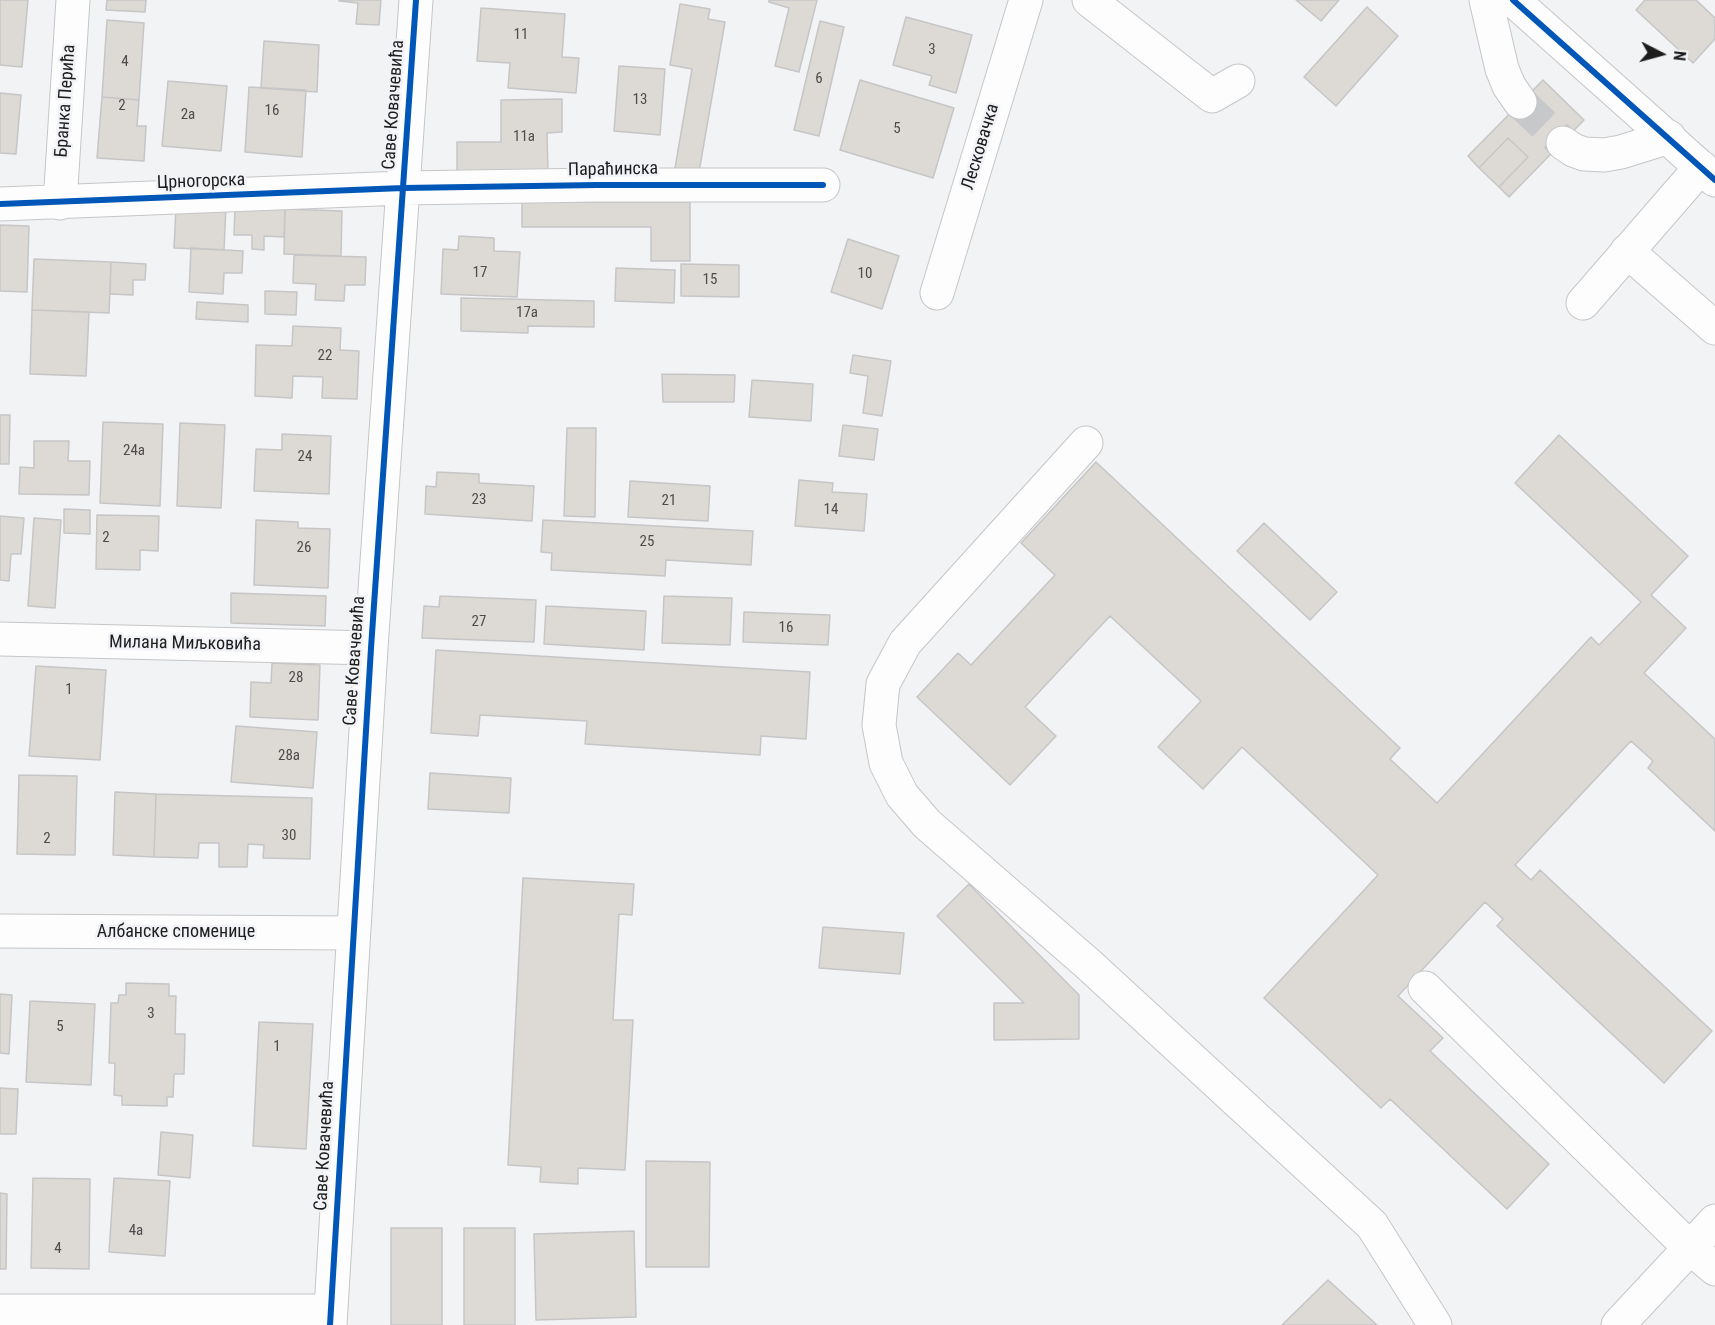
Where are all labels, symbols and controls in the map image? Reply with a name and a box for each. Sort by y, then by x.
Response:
north arrow [1631,24,1691,84]
house number: 11 [514,26,528,44]
street label: Саве Ковачевића [379,39,409,171]
house number: 3 [928,41,936,59]
street label: Бранка Перића [51,44,81,158]
text: N [1669,50,1689,62]
house number: 4 [121,53,129,71]
house number: 6 [815,70,823,88]
house number: 13 [633,91,647,109]
house number: 2 [118,97,126,115]
street label: Лесковачка [958,101,1004,193]
house number: 16 [265,102,279,120]
house number: 2a [181,106,195,124]
house number: 5 [893,120,901,138]
house number: 11a [513,128,535,146]
street label: Параћинска [568,158,658,182]
street label: Црногорска [156,170,246,194]
house number: 17 [473,264,487,282]
house number: 10 [858,265,872,283]
house number: 15 [703,271,717,289]
house number: 17a [516,304,538,322]
house number: 22 [318,347,332,365]
house number: 24a [123,442,145,460]
house number: 24 [298,448,312,466]
house number: 23 [472,491,486,509]
house number: 21 [662,492,676,510]
house number: 14 [824,501,838,519]
house number: 2 [102,529,110,547]
house number: 25 [640,533,654,551]
house number: 26 [297,539,311,557]
street label: Саве Ковачевића [340,595,370,727]
house number: 27 [472,613,486,631]
house number: 16 [779,619,793,637]
street label: Милана Миљковића [109,632,261,656]
house number: 28 [289,669,303,687]
house number: 1 [65,681,73,699]
house number: 28a [278,747,300,765]
house number: 30 [282,827,296,845]
house number: 2 [43,830,51,848]
street label: Албанске споменице [97,921,255,943]
house number: 3 [147,1005,155,1023]
house number: 5 [56,1018,64,1036]
house number: 1 [273,1038,281,1056]
street label: Саве Ковачевића [311,1081,339,1211]
house number: 4a [129,1222,143,1240]
house number: 4 [54,1240,62,1258]

